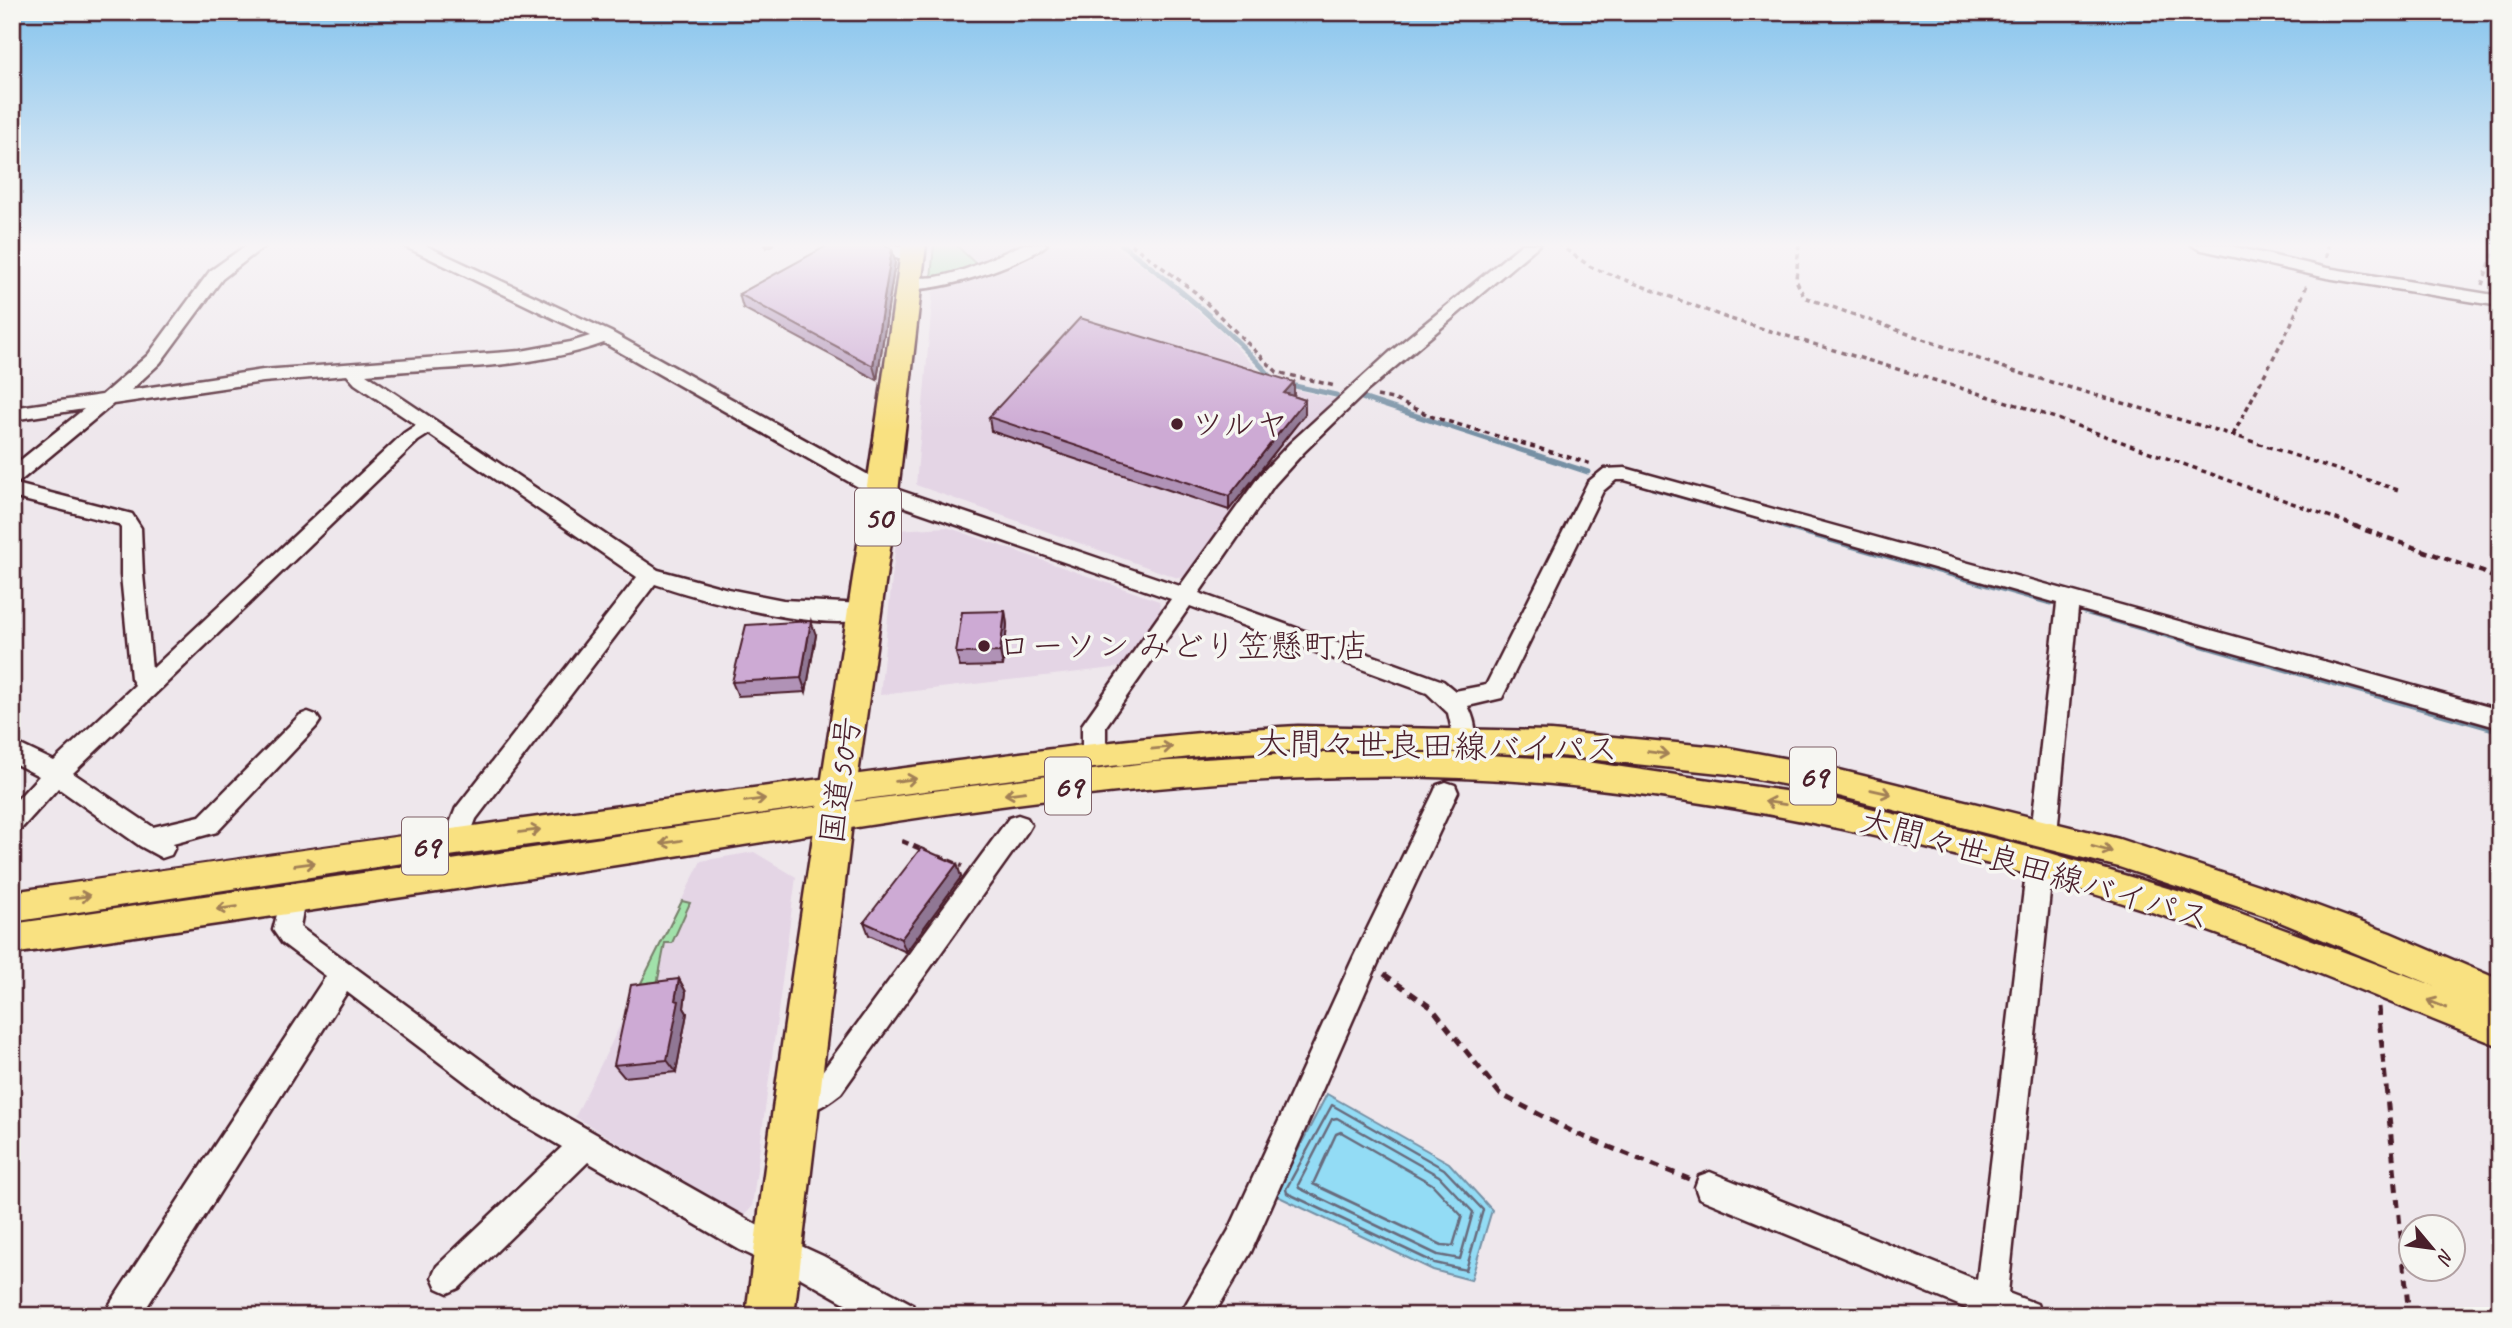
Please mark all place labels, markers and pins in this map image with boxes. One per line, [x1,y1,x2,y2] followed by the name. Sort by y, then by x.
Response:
[1191,403,1289,445] place label: ツルヤ
[1169,416,1185,432] marker: ツルヤ
[998,625,1369,667] place label: ローソン みどり笠懸町店
[976,638,992,654] marker: ローソン みどり笠懸町店

